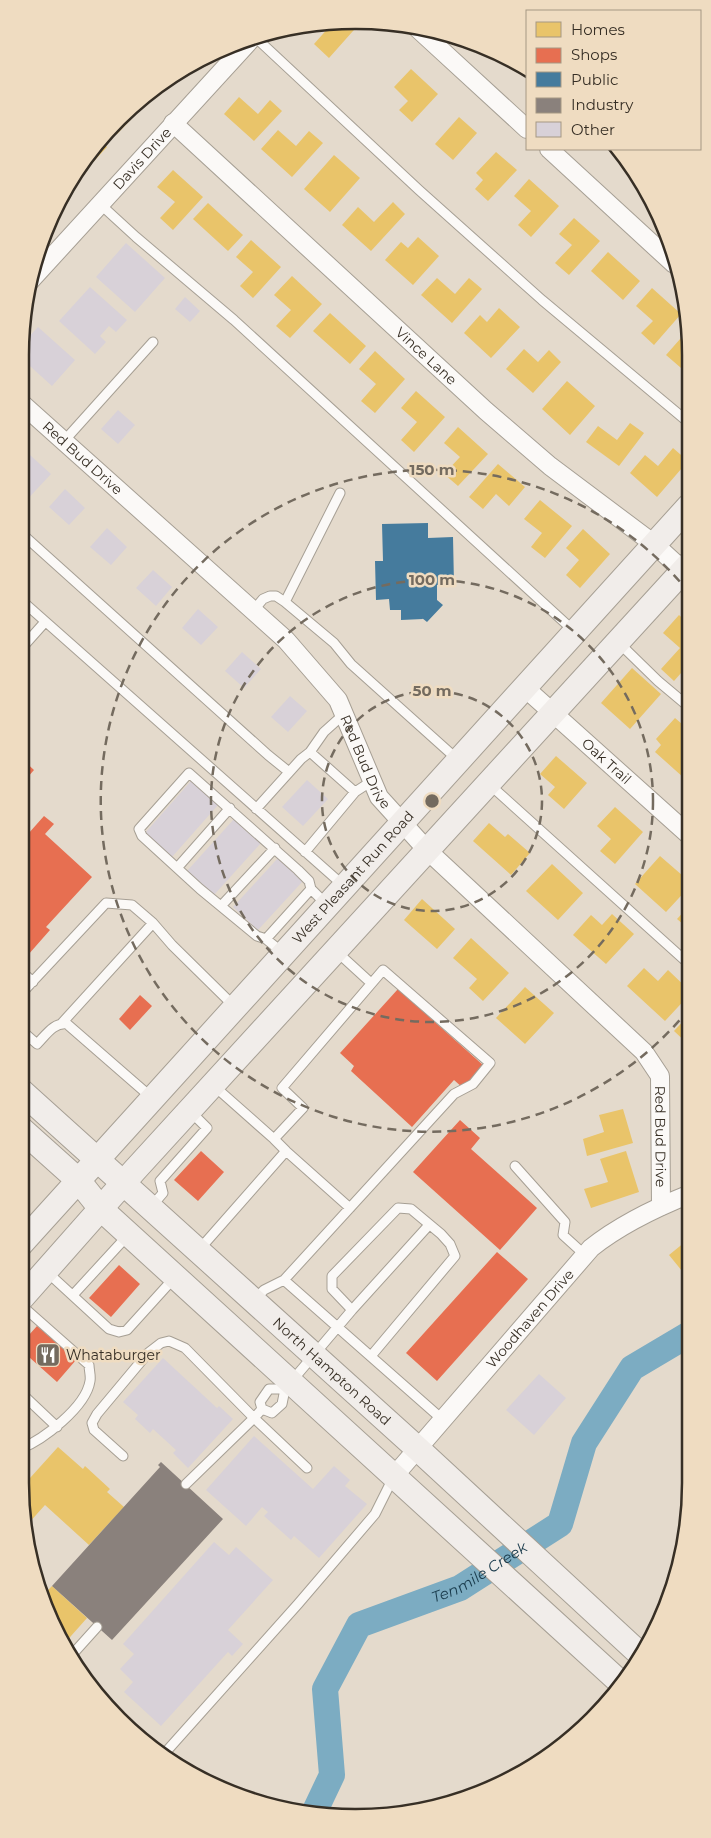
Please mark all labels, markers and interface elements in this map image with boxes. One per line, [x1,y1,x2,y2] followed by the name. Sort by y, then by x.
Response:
[526,10,701,150] legend
[571,20,625,39] text: Homes
[571,45,617,64] text: Shops
[571,70,619,89] text: Public
[571,95,634,114] text: Industry
[571,120,615,139] text: Other
[109,124,175,193] street label: Davis Drive
[392,323,461,389] street label: Vince Lane
[39,417,126,499] street label: Red Bud Drive
[410,460,454,479] text: 150 m
[409,570,455,589] text: 100 m
[412,681,452,700] text: 50 m
[336,712,395,813] street label: Red Bud Drive
[578,734,635,788] street label: Oak Trail
[423,792,441,810] centre of rings
[288,807,418,947] street label: West Pleasant Run Road
[651,1086,670,1187] street label: Red Bud Drive
[482,1265,578,1372] street label: Woodhaven Drive
[269,1313,395,1429] street label: North Hampton Road
[35,1342,61,1368] restaurant icon: Whataburger
[66,1346,161,1364] place label: Whataburger
[429,1537,532,1607] water label: Tenmile Creek

